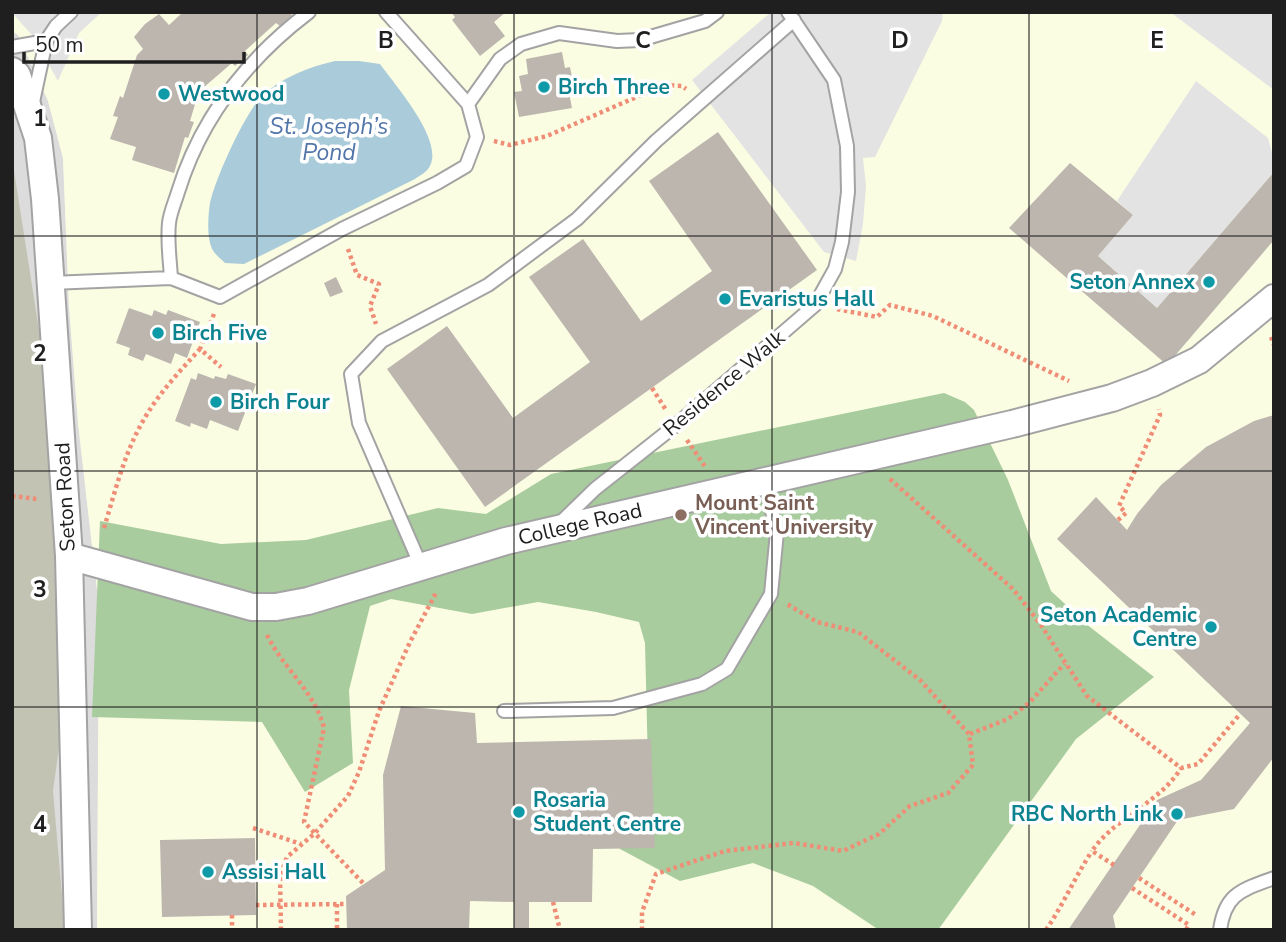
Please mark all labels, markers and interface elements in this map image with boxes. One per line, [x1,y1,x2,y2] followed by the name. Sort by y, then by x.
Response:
[24,21,245,65] scale bar
[378,25,394,56] text: B
[635,25,651,56] text: C
[891,25,909,56] text: D
[1150,25,1164,56] text: E
[35,31,84,59] text: 50 m
[558,73,670,101] place label: Birch Three
[536,79,552,95] marker: Birch Three
[178,80,284,108] place label: Westwood
[156,86,172,102] marker: Westwood
[33,103,47,134] text: 1
[270,111,388,168] water label: St. Joseph’s Pond
[1069,268,1196,296] place label: Seton Annex
[1201,274,1217,290] marker: Seton Annex
[739,285,875,313] place label: Evaristus Hall
[717,291,733,307] marker: Evaristus Hall
[172,319,267,347] place label: Birch Five
[657,323,791,442] street label: Residence Walk
[150,325,166,341] marker: Birch Five
[33,338,47,369] text: 2
[230,388,330,416] place label: Birch Four
[208,394,224,410] marker: Birch Four
[48,442,82,552] street label: Seton Road
[694,489,874,541] place label: Mount Saint Vincent University
[515,496,645,552] street label: College Road
[673,507,689,523] marker: Mount Saint Vincent University
[33,574,47,605] text: 3
[1040,601,1197,653] place label: Seton Academic Centre
[1203,619,1219,635] marker: Seton Academic Centre
[533,786,681,838] place label: Rosaria Student Centre
[1011,800,1164,828] place label: RBC North Link
[511,804,527,820] marker: Rosaria Student Centre
[1169,806,1185,822] marker: RBC North Link
[33,809,47,840] text: 4
[222,858,326,886] place label: Assisi Hall
[200,864,216,880] marker: Assisi Hall

